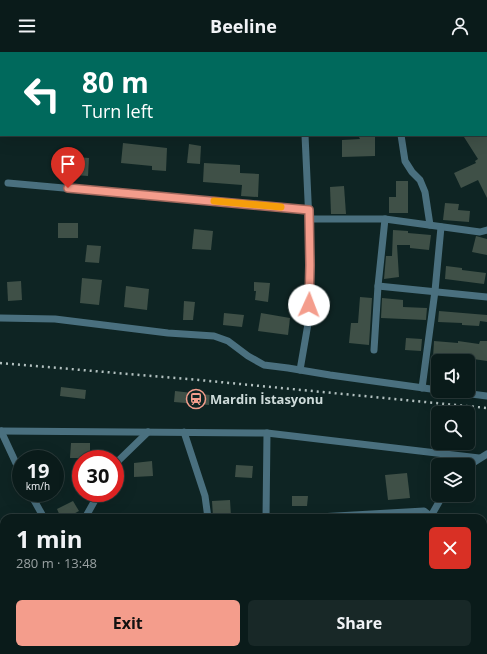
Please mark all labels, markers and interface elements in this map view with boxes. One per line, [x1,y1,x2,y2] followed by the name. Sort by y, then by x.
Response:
[210,14,277,38] text: Beeline
[16,15,38,37] icon: menu
[449,15,471,37] icon: person
[82,63,149,101] text: 80 m
[16,68,68,120] icon: left
[82,99,153,123] text: Turn left
[51,147,85,188] pin
[57,153,79,175] icon: arrive
[288,284,330,326] position arrow
[431,354,475,502] map controls
[431,354,475,398] button: sound
[185,388,207,410] station icon: Mardin İstasyonu
[210,390,323,408] place label: Mardin İstasyonu
[431,406,475,450] button: search
[72,450,124,502] speed limit sign: 30
[27,457,49,484] text: 19
[431,458,475,502] button: layers
[26,479,50,493] text: km/h
[16,522,83,555] text: 1 min
[429,527,471,569] button: close
[16,554,97,572] text: 280 m · 13:48
[16,600,240,646] button: Exit
[248,600,471,646] button: Share

